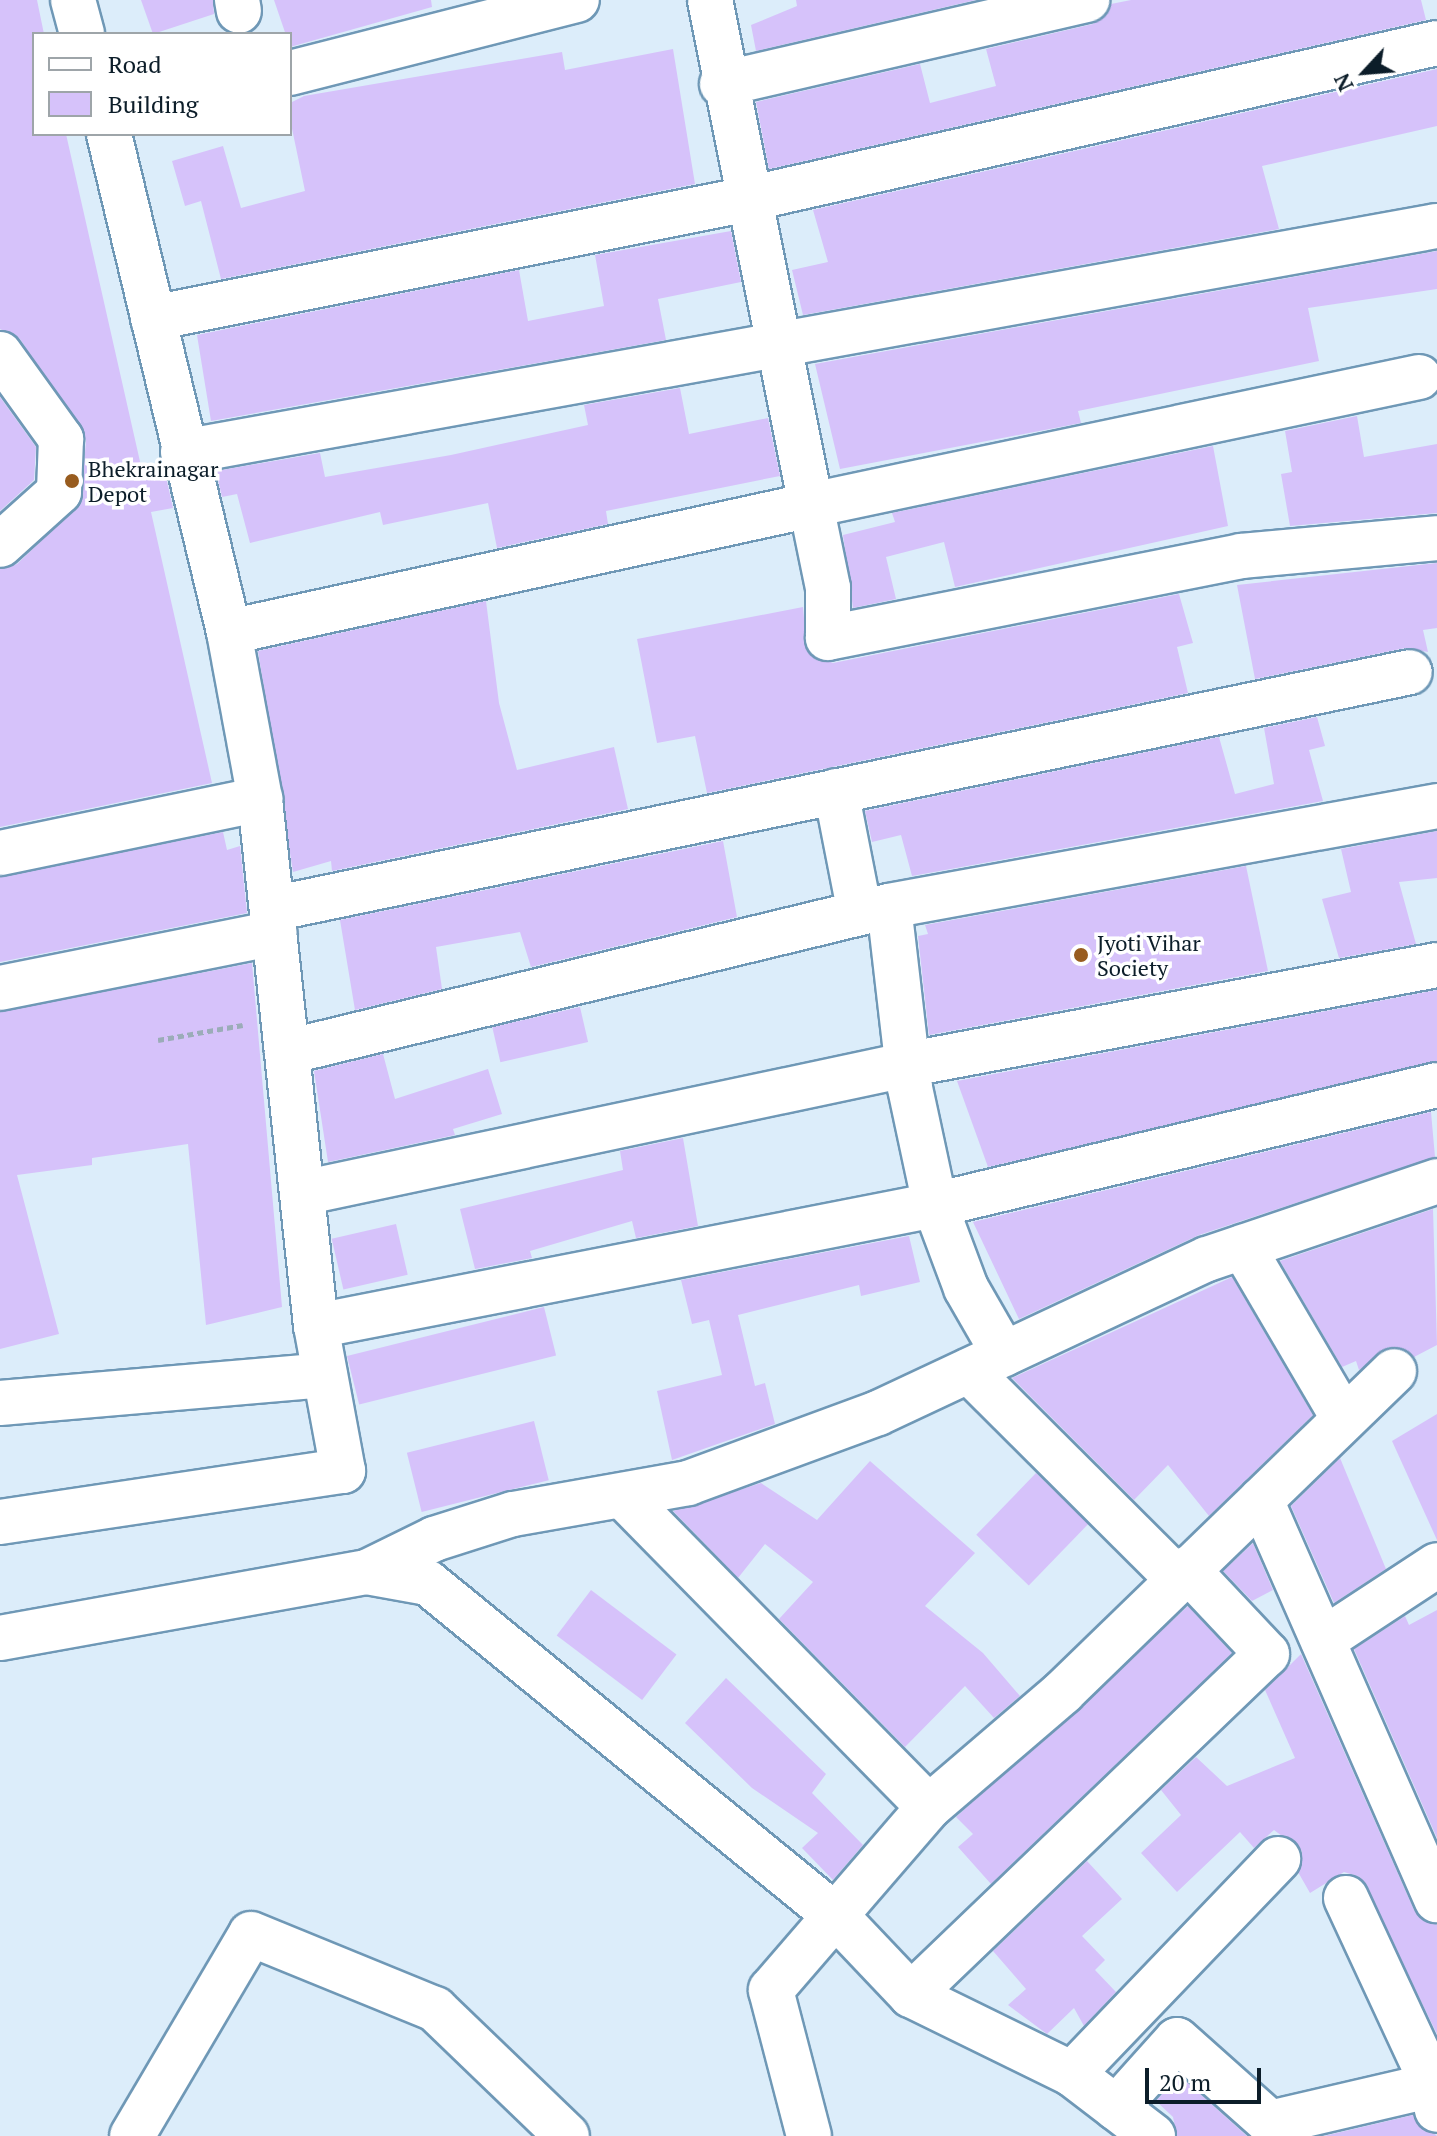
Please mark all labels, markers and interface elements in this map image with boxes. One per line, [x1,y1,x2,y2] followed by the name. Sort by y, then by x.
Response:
[32,32,292,136] legend
[1325,32,1405,112] north arrow
[108,48,162,80] text: Road
[1326,69,1360,97] text: N
[108,88,198,120] text: Building
[88,455,218,506] place label: Bhekrainagar Depot
[63,472,81,490] marker: Bhekrainagar Depot
[1097,929,1201,980] place label: Jyoti Vihar Society
[1072,946,1090,964] marker: Jyoti Vihar Society
[1149,2052,1265,2102] scale bar
[1159,2066,1211,2098] text: 20 m

